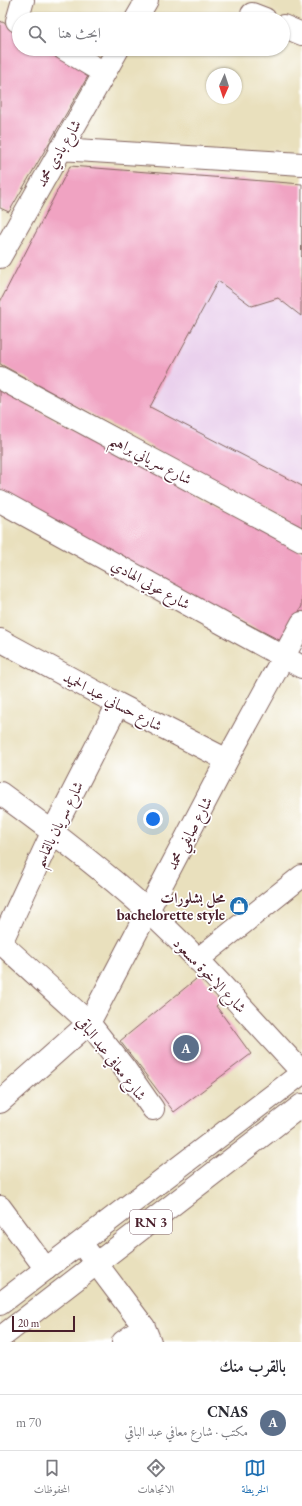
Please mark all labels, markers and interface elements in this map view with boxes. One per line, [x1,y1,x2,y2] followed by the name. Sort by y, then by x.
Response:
[12,12,290,56] search box
[26,23,48,45] icon: search
[58,23,101,42] text: ابحث هنا
[206,68,242,104] north arrow
[31,116,88,192] street label: شارع بادي محمد
[104,429,195,494] street label: شارع سرياني براهيم
[106,555,194,617] street label: شارع عوني الهادي
[58,667,166,739] street label: شارع حساني عبد الحميد
[29,778,93,873] street label: شارع سريان بالقاسم
[162,793,221,875] street label: شارع صايفي محمد
[143,809,163,829] your location
[116,888,226,924] place label: محل بشلورات bachelorette style
[228,895,250,917] shop icon: محل بشلورات bachelorette style
[167,933,251,1019] street label: شارع الإخوة مسعود
[70,1012,151,1107] street label: شارع معافي عبد الباقي
[173,1033,199,1063] pin: A
[130,1210,172,1234] road number: RN 3
[12,1314,75,1333] scale bar
[18,1316,39,1330] text: 20 m
[219,1355,286,1377] text: بالقرب منك
[207,1402,248,1421] text: CNAS
[16,1414,41,1431] text: 70 m
[268,1414,278,1431] text: A
[124,1423,248,1440] text: مكتب · شارع معافي عبد الباقي
[34,1457,70,1500] tab: المحفوظات
[137,1457,174,1500] tab: الاتجاهات
[242,1457,268,1500] tab: الخريطة

